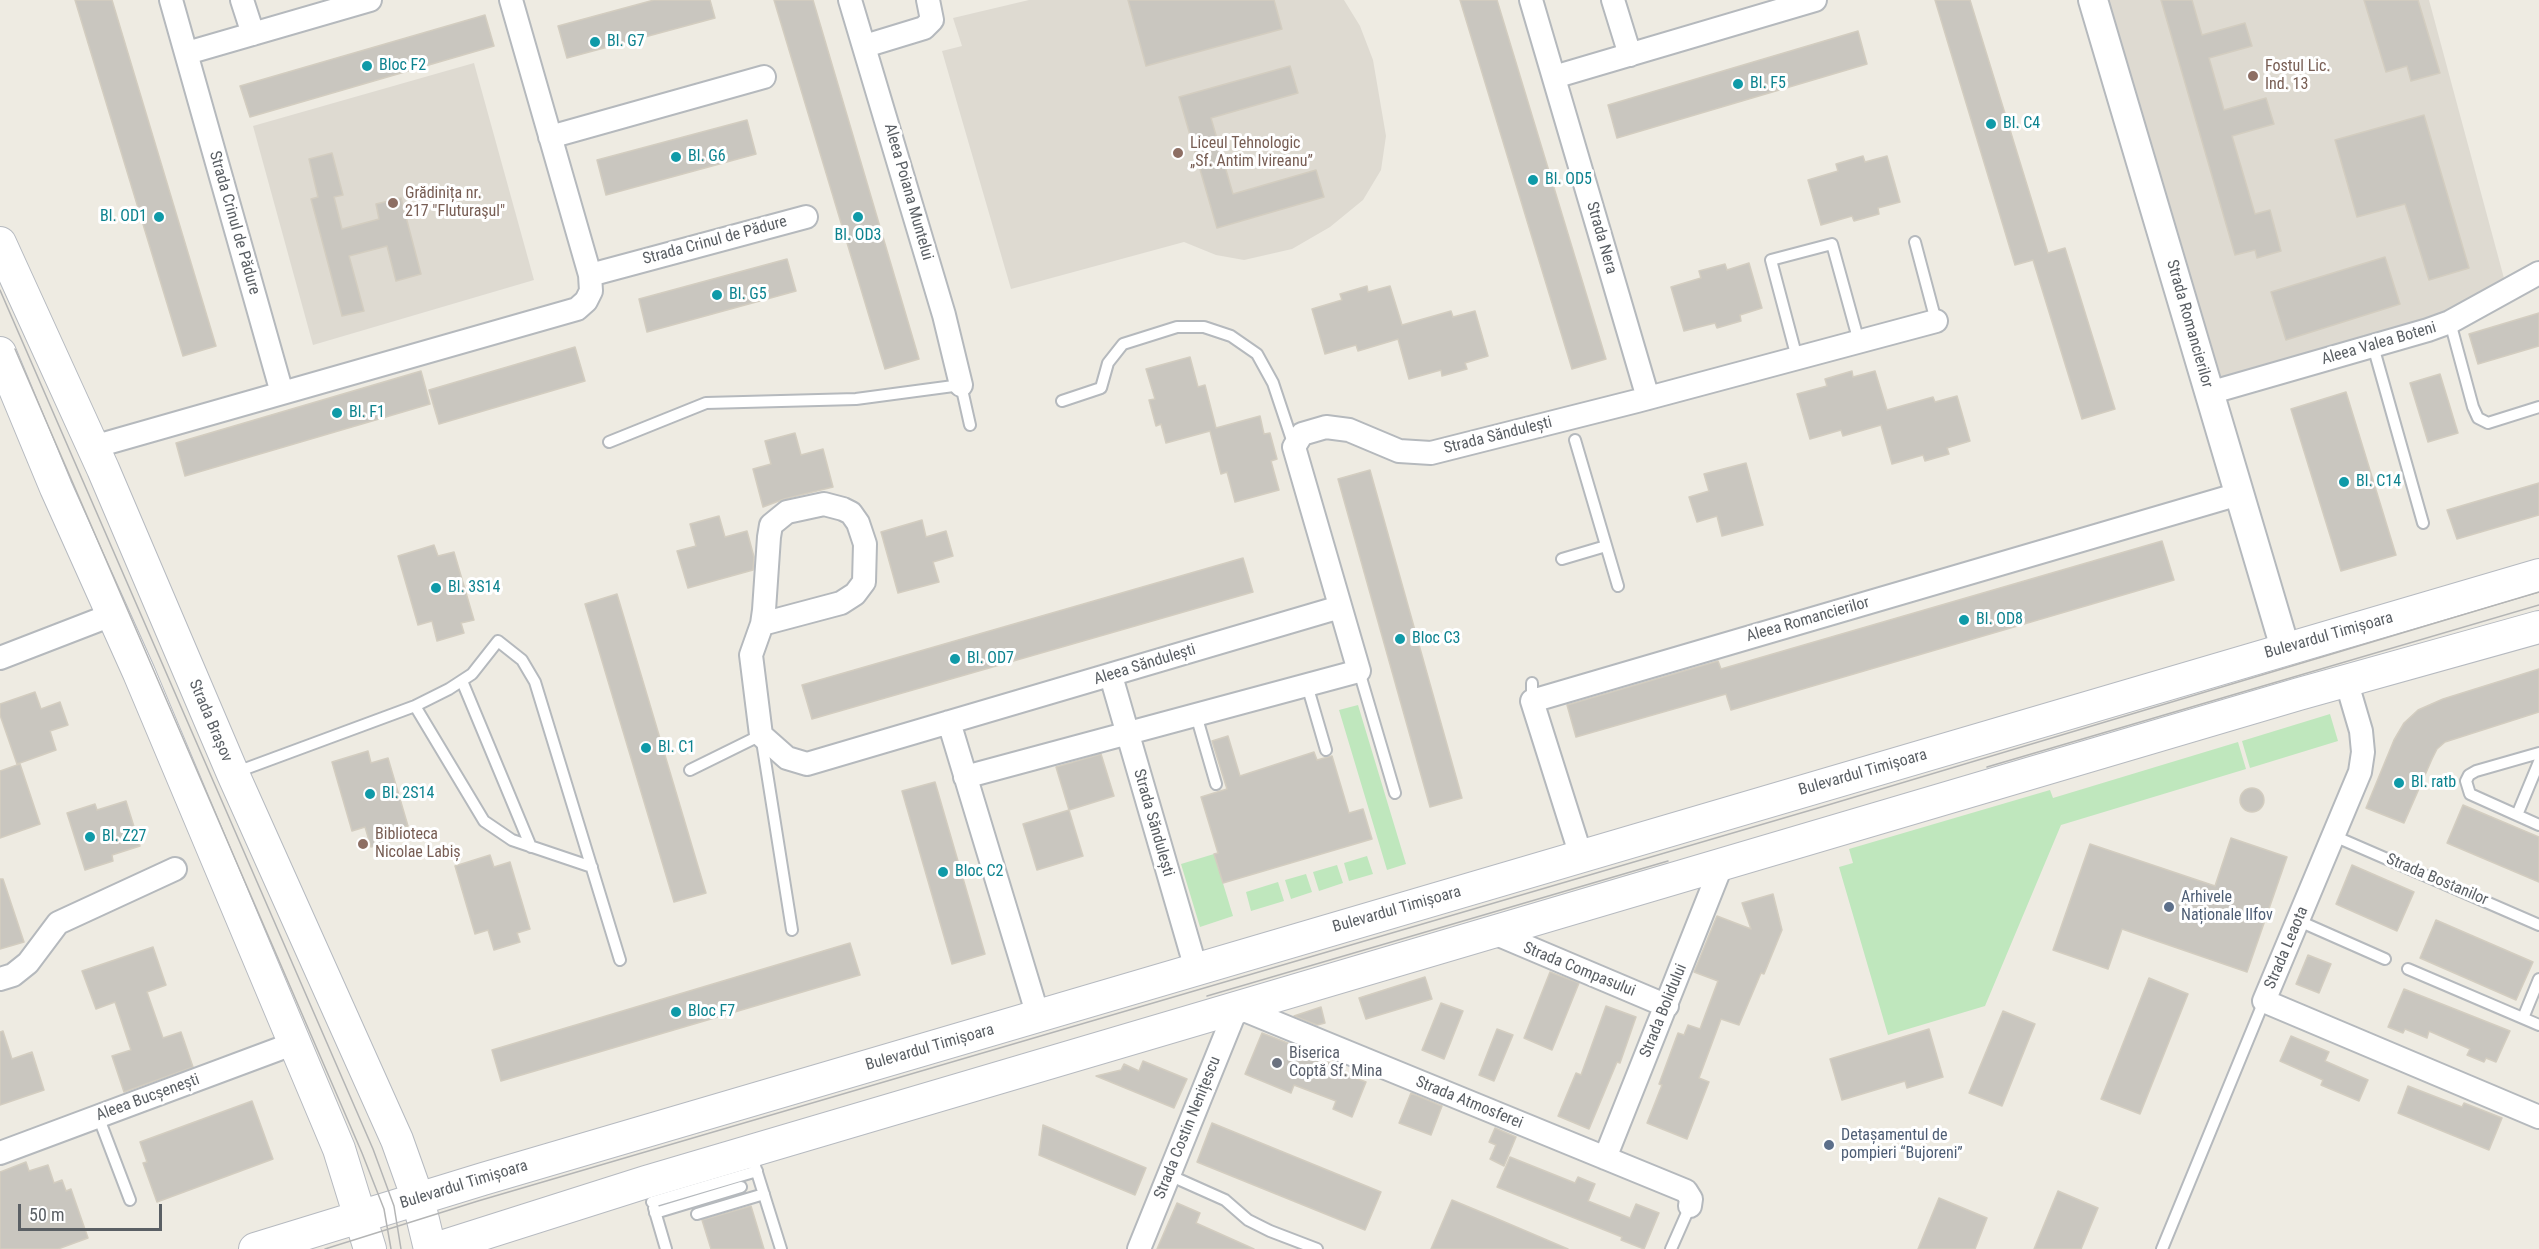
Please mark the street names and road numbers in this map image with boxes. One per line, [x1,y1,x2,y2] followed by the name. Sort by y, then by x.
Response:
[879,121,937,263] street label: Aleea Poiana Muntelui
[204,149,264,297] street label: Strada Crinul de Pădure
[1582,200,1620,276] street label: Strada Nera
[641,213,789,269] street label: Strada Crinul de Pădure
[2162,258,2216,390] street label: Strada Romancierilor
[2319,318,2439,370] street label: Aleea Valea Boteni
[1442,413,1554,459] street label: Strada Săndulești
[1744,593,1872,647] street label: Aleea Romancierilor
[2263,608,2395,664] street label: Bulevardul Timișoara
[1092,640,1198,690] street label: Aleea Săndulești
[184,677,236,765] street label: Strada Brașov
[1797,745,1929,801] street label: Bulevardul Timișoara
[1129,767,1177,879] street label: Strada Săndulești
[2383,850,2491,910] street label: Strada Bostanilor
[1331,882,1463,938] street label: Bulevardul Timișoara
[2261,904,2313,992] street label: Strada Leaota
[1520,939,1638,1001] street label: Strada Compasului
[1636,961,1692,1061] street label: Strada Bolidului
[864,1020,996,1076] street label: Bulevardul Timișoara
[1151,1054,1225,1202] street label: Strada Costin Nenițescu
[94,1070,202,1126] street label: Aleea Bucșenești
[1413,1073,1525,1133] street label: Strada Atmosferei
[398,1156,530,1214] street label: Bulevardul Timișoara

